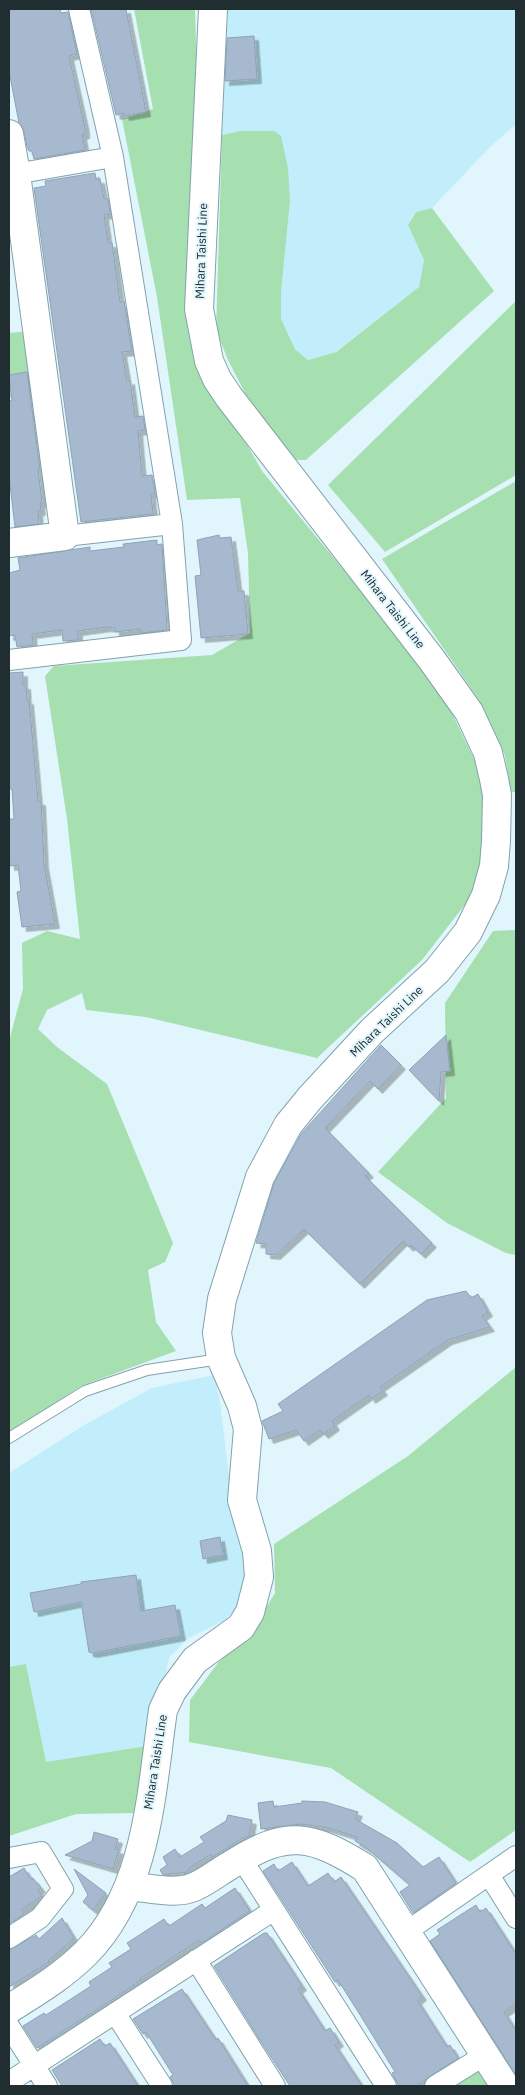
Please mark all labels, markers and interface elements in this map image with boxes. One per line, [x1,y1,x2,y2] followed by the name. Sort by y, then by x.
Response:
[192,202,210,299] street label: Mihara Taishi Line
[358,567,429,652] street label: Mihara Taishi Line
[346,982,426,1060] street label: Mihara Taishi Line
[140,1713,170,1811] street label: Mihara Taishi Line

